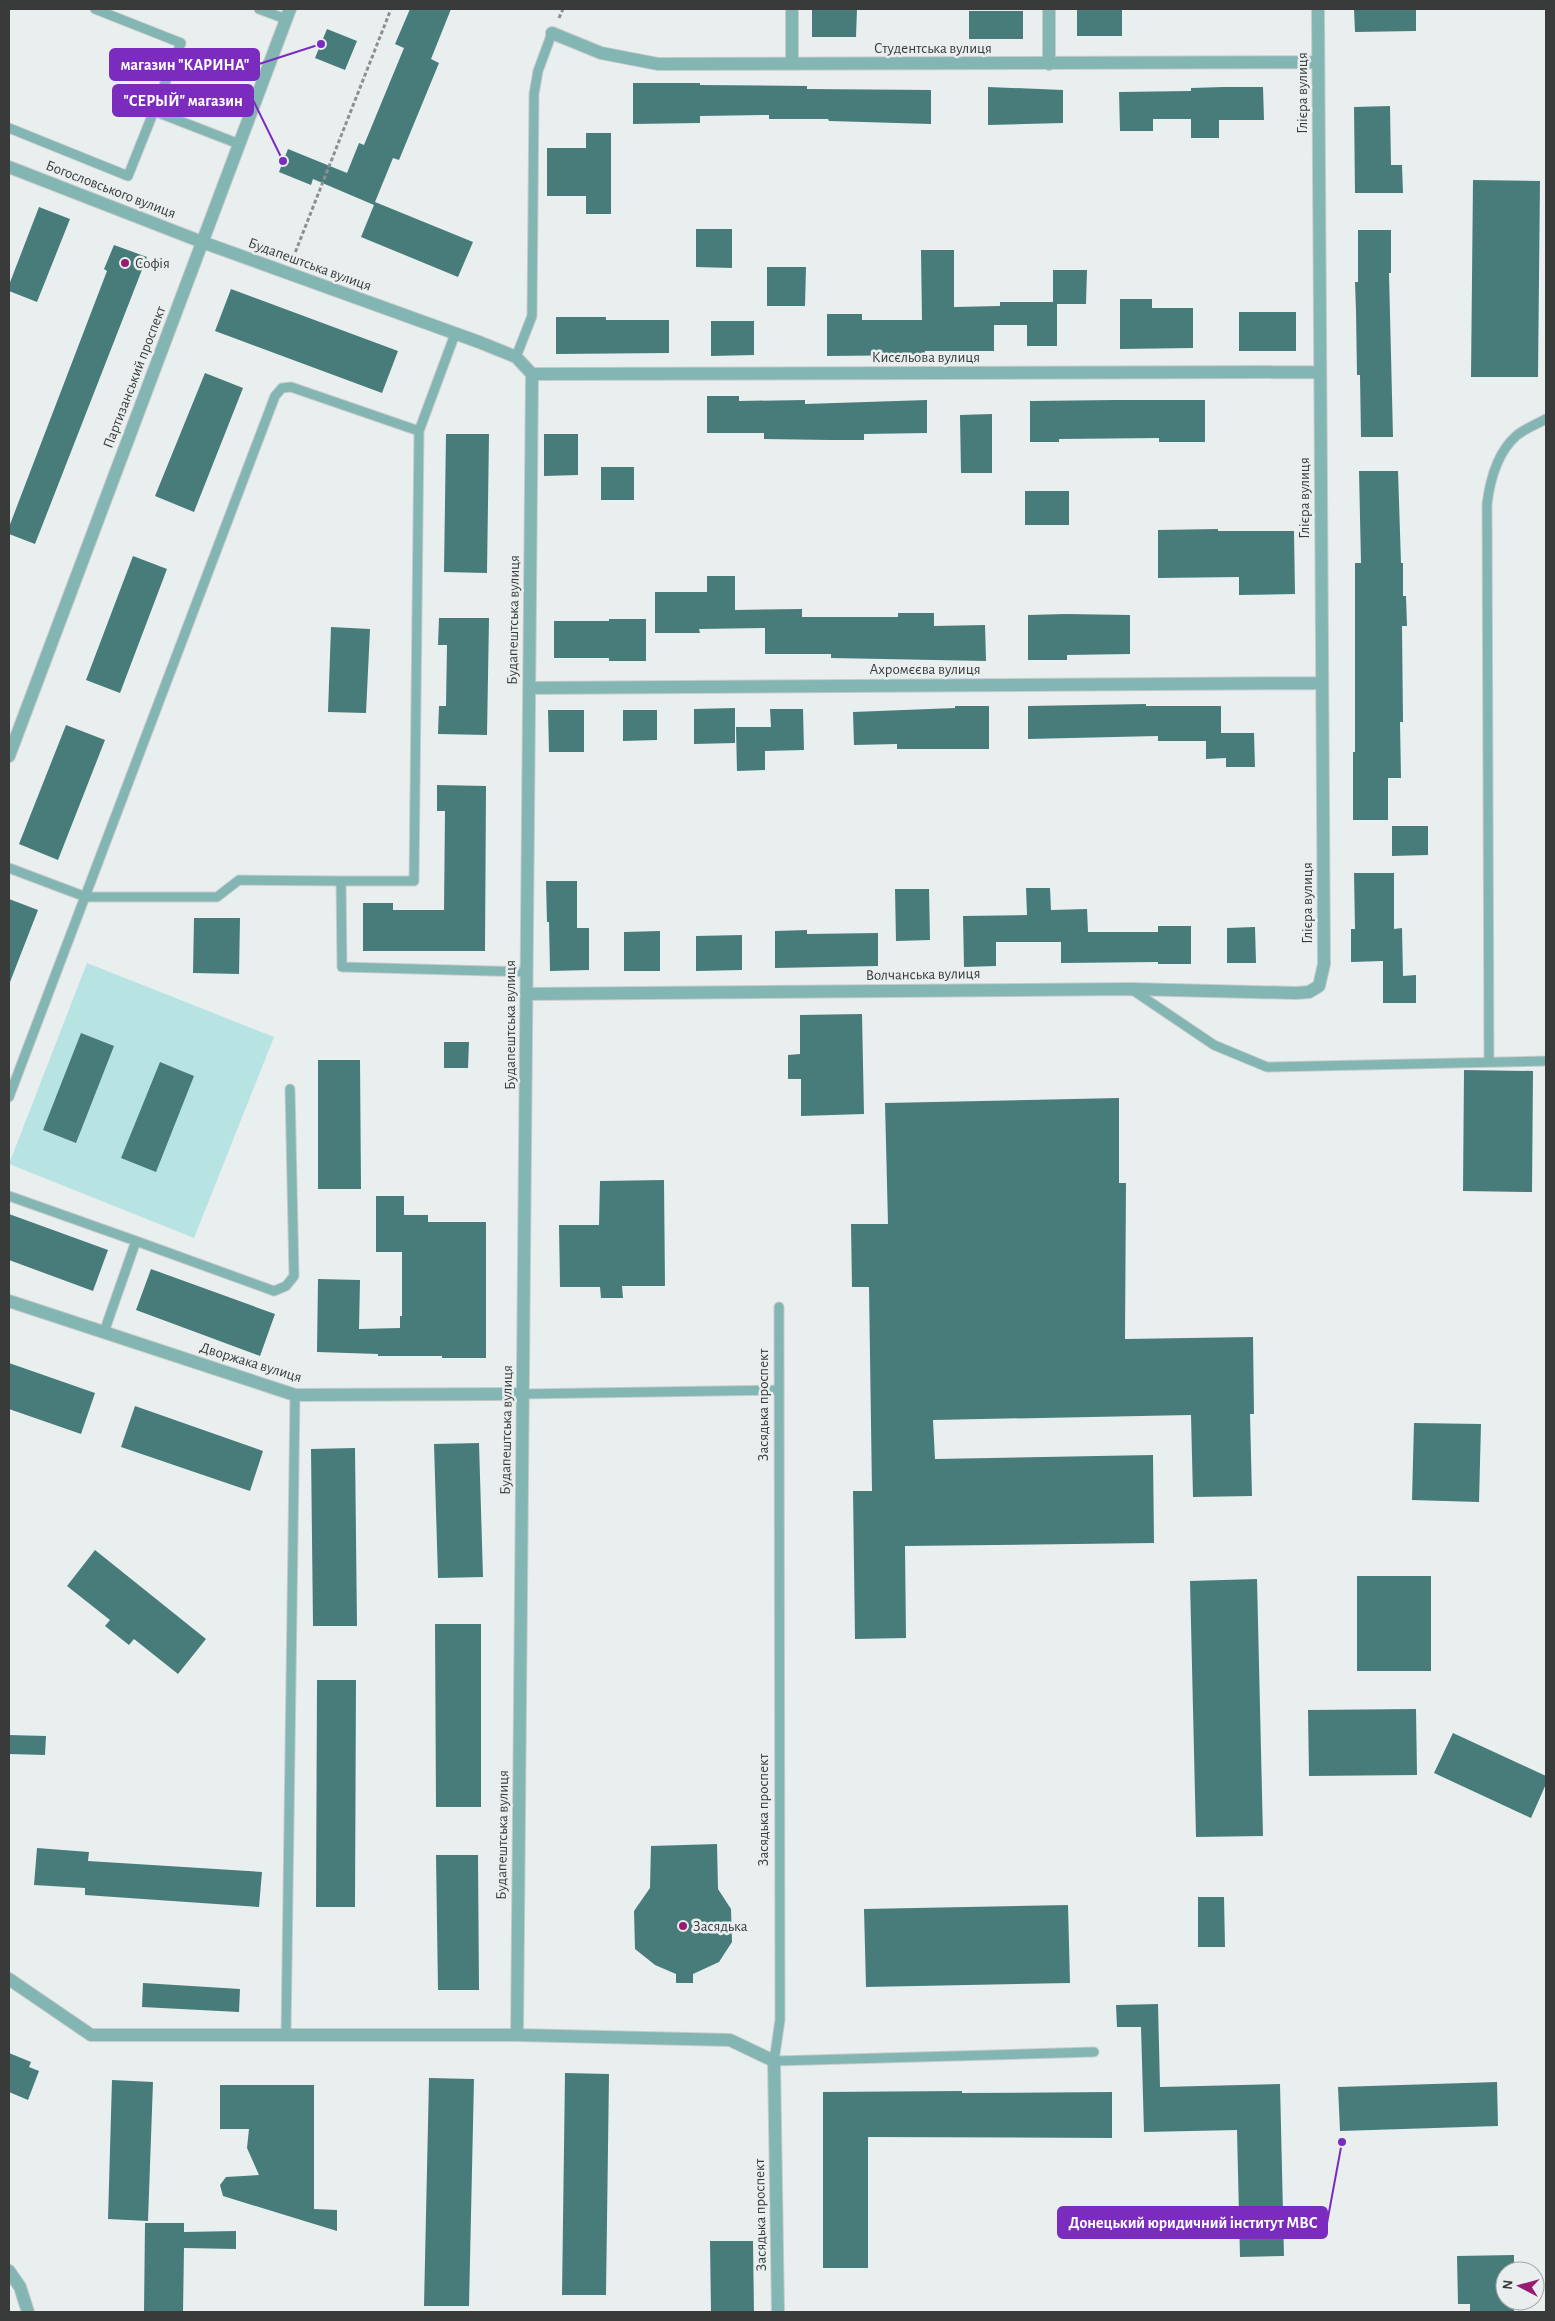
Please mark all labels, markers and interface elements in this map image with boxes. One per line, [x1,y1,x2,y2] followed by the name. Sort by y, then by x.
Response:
[874,41,992,56] street label: Студентська вулиця
[110,49,259,80] callout: магазин "КАРИНА"
[1295,52,1310,134] street label: Глієра вулиця
[121,57,250,73] text: магазин "КАРИНА"
[113,85,253,116] callout: "СЕРЫЙ" магазин
[123,92,243,109] text: "СЕРЫЙ" магазин
[44,158,178,221] street label: Богословського вулиця
[246,235,373,294] street label: Будапештська вулиця
[135,256,170,271] place label: Софія
[119,257,131,269] marker: Софія
[100,304,169,450] street label: Партизанський проспект
[872,350,980,365] street label: Кисєльова вулиця
[1297,457,1312,539] street label: Глієра вулиця
[505,555,522,685] street label: Будапештська вулиця
[869,662,981,677] street label: Ахромєєва вулиця
[1300,862,1315,944] street label: Глієра вулиця
[503,960,518,1090] street label: Будапештська вулиця
[865,966,981,983] street label: Волчанська вулиця
[198,1340,304,1385] street label: Дворжака вулиця
[756,1348,771,1461] street label: Засядька проспект
[498,1365,515,1495] street label: Будапештська вулиця
[756,1753,771,1866] street label: Засядька проспект
[494,1770,511,1900] street label: Будапештська вулиця
[693,1919,748,1934] place label: Засядька
[677,1920,689,1932] marker: Засядька
[752,2158,769,2271] street label: Засядька проспект
[1058,2207,1327,2238] callout: Донецький юридичний інститут МВС
[1068,2215,1318,2232] text: Донецький юридичний інститут МВС
[1495,2261,1545,2311] north arrow
[1501,2279,1516,2290] text: N

